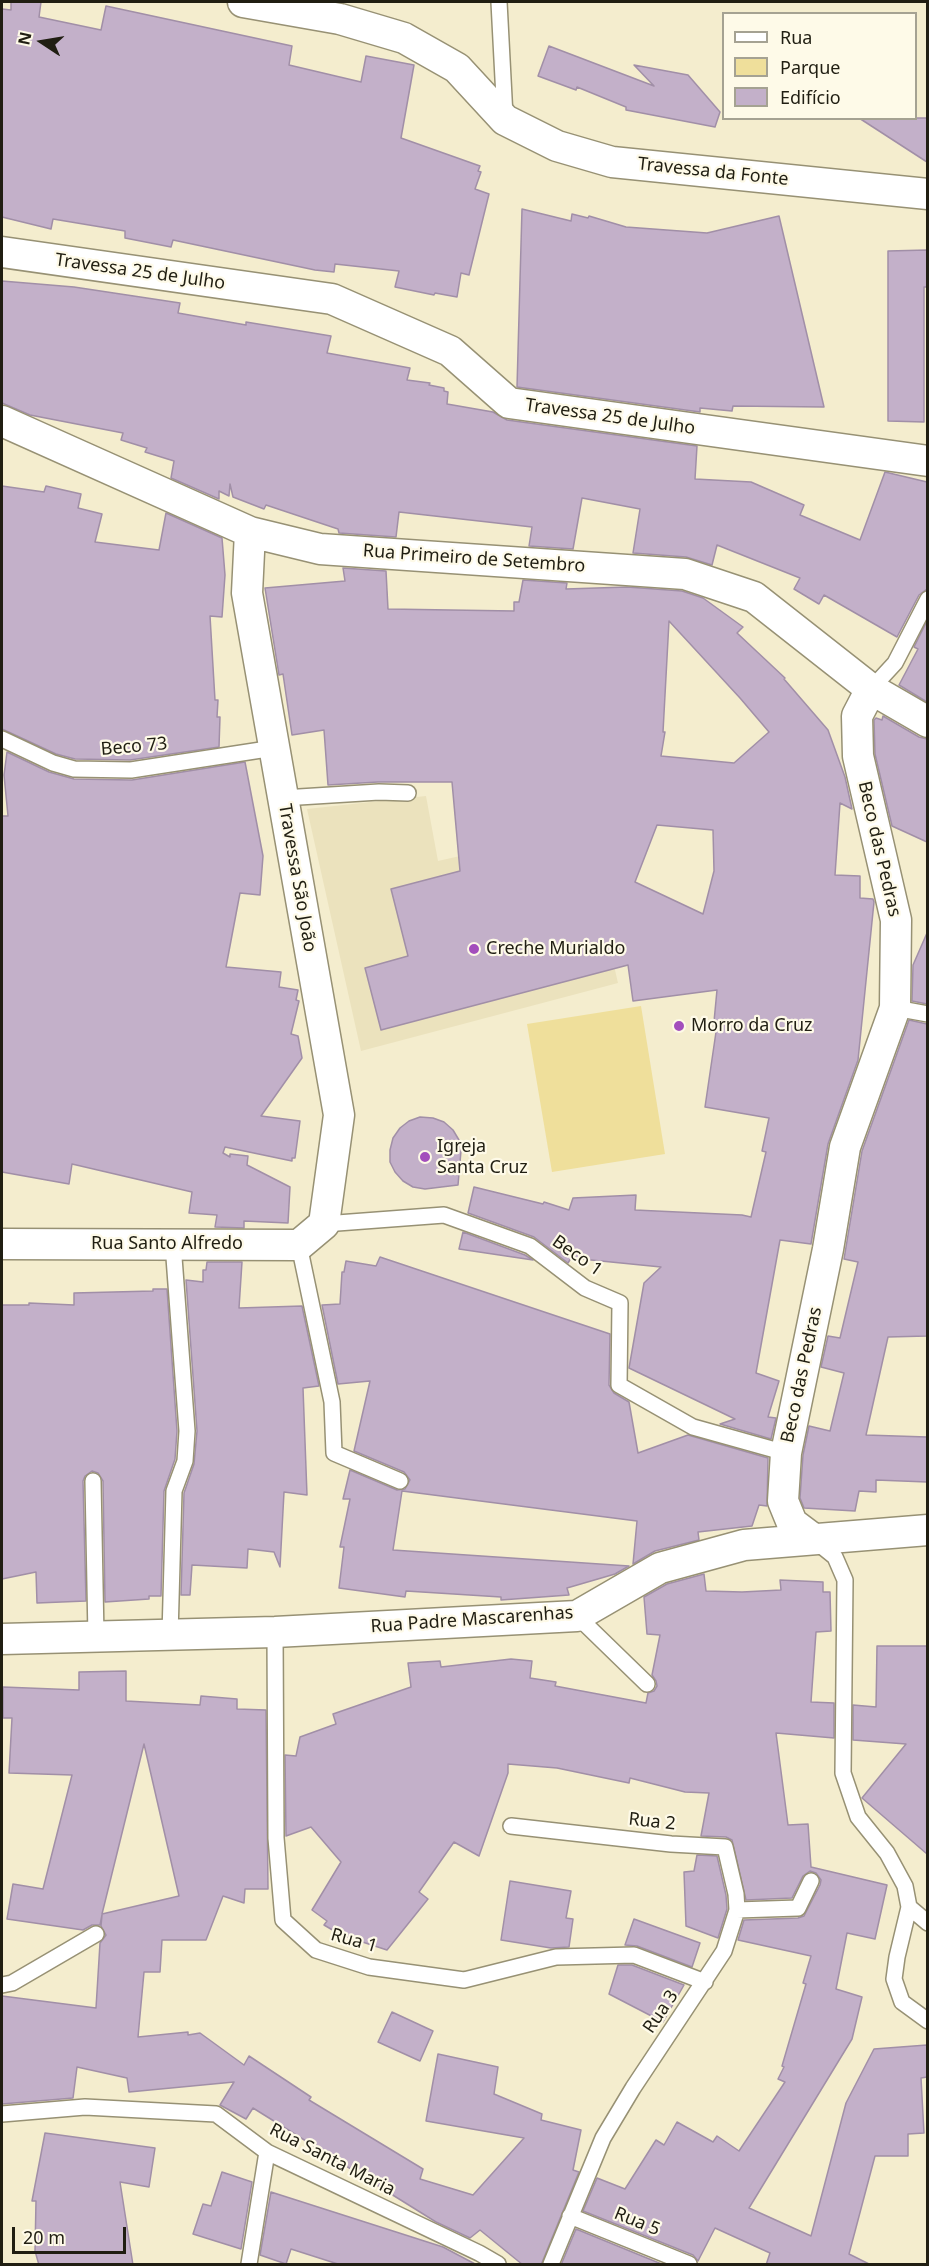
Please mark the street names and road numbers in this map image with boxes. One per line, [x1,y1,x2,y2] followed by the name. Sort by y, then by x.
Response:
[637,153,789,191] street label: Travessa da Fonte
[54,249,226,295] street label: Travessa 25 de Julho
[524,394,696,440] street label: Travessa 25 de Julho
[362,540,586,578] street label: Rua Primeiro de Setembro
[100,733,168,761] street label: Beco 73
[853,779,905,919] street label: Beco das Pedras
[273,802,321,954] street label: Travessa São João
[548,1231,606,1281] street label: Beco 1
[91,1233,243,1255] street label: Rua Santo Alfredo
[777,1305,827,1445] street label: Beco das Pedras
[370,1602,574,1638] street label: Rua Padre Mascarenhas
[627,1809,677,1835] street label: Rua 2
[328,1924,380,1958] street label: Rua 1
[639,1986,683,2038] street label: Rua 3
[266,2119,398,2201] street label: Rua Santa Maria
[611,2203,663,2241] street label: Rua 5

